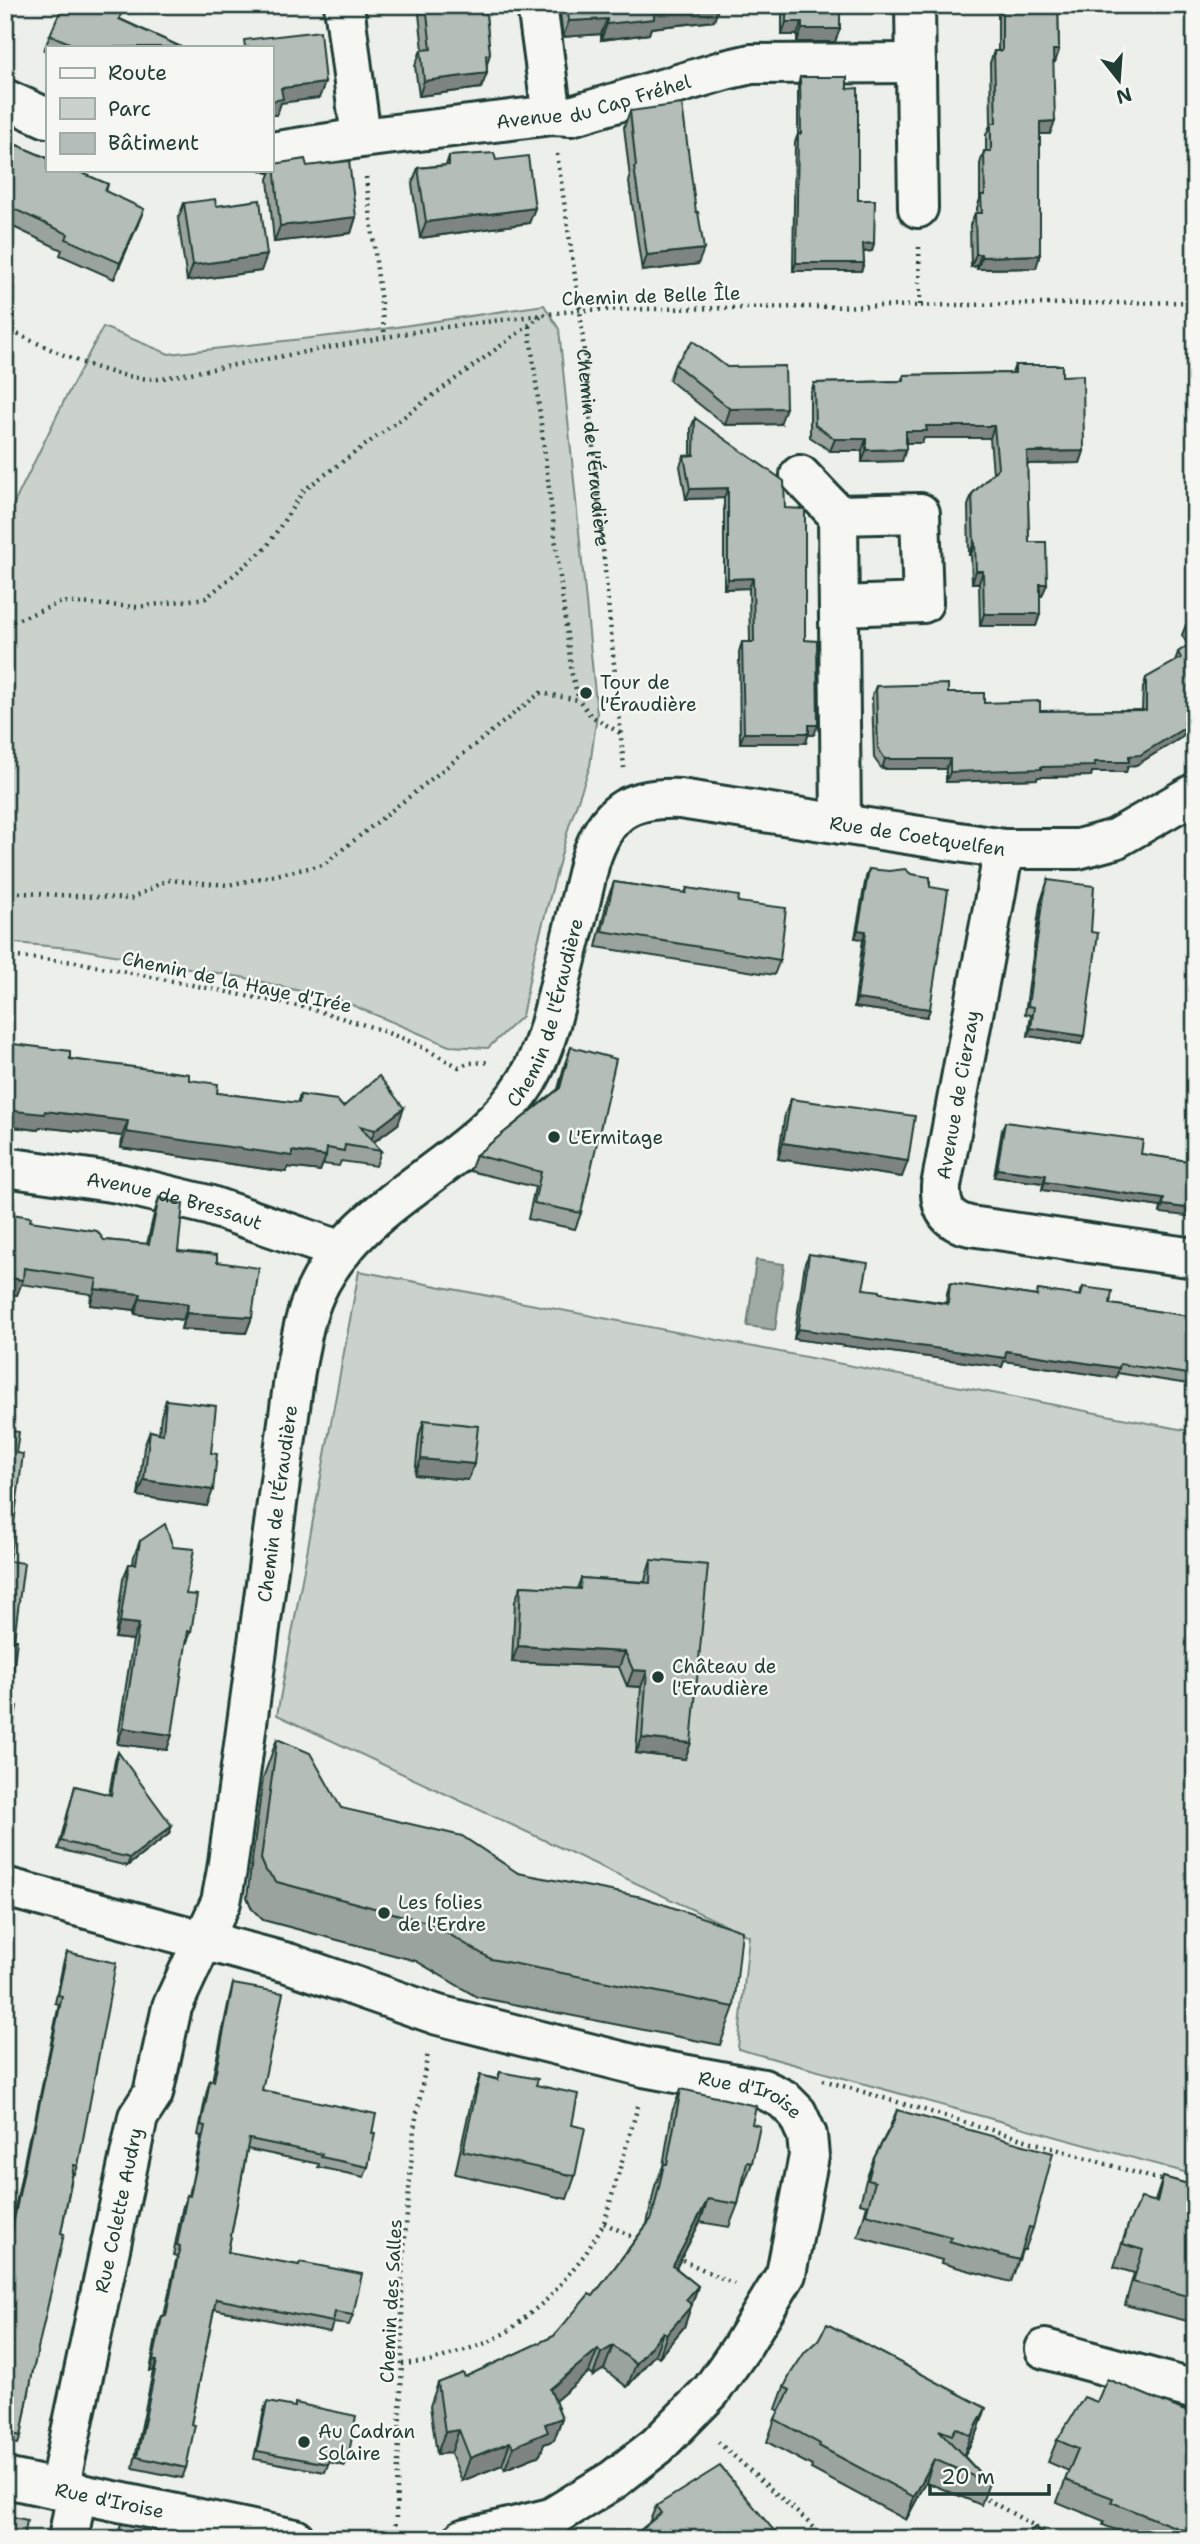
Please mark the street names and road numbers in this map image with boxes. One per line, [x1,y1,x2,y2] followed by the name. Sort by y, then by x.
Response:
[495,68,694,134] street label: Avenue du Cap Fréhel
[561,279,741,312] street label: Chemin de Belle Île
[571,347,615,548] street label: Chemin de l'Éraudière
[828,810,1007,862] street label: Rue de Coetquelfen
[500,916,588,1112] street label: Chemin de l'Éraudière
[120,945,354,1019] street label: Chemin de la Haye d'Irée
[931,1008,985,1182] street label: Avenue de Cierzay
[85,1166,266,1235] street label: Avenue de Bressaut
[251,1403,303,1604] street label: Chemin de l'Éraudière
[696,2065,808,2124] street label: Rue d'Iroise
[88,2125,148,2295] street label: Rue Colette Audry
[374,2218,408,2384] street label: Chemin des Salles
[53,2476,166,2524] street label: Rue d'Iroise

